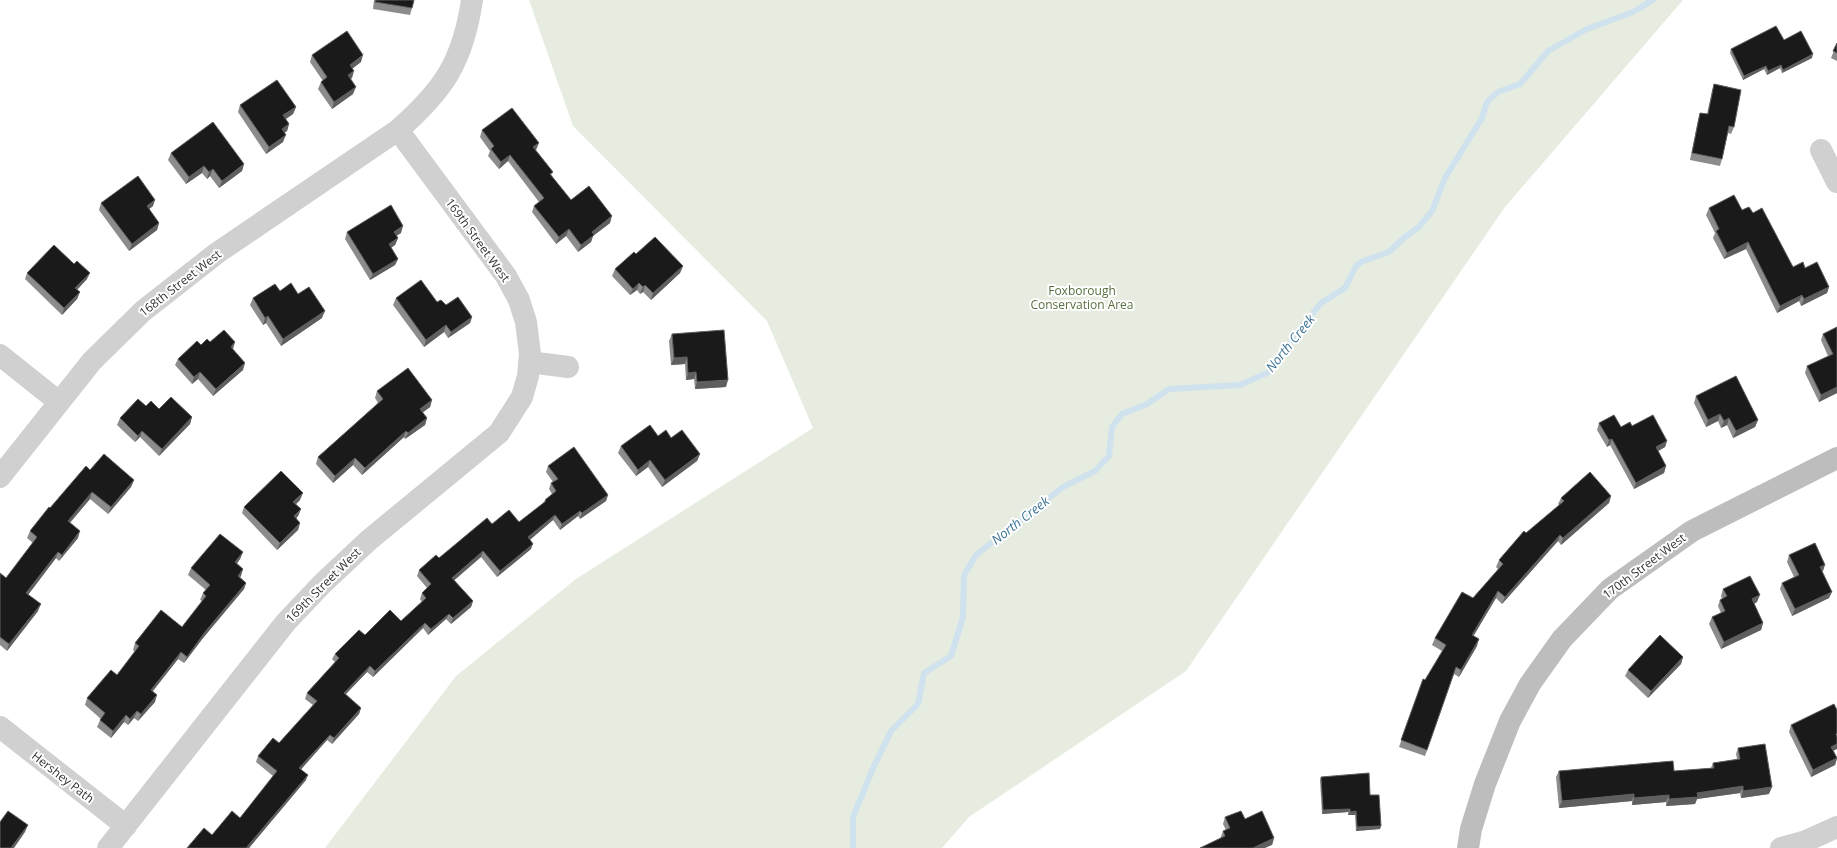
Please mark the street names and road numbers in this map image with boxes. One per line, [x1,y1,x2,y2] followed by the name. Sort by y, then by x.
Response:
[442,195,514,285] street label: 169th Street West
[135,246,225,320] street label: 168th Street West
[1599,529,1689,603] street label: 170th Street West
[282,544,364,626] street label: 169th Street West
[28,747,98,807] street label: Hershey Path

